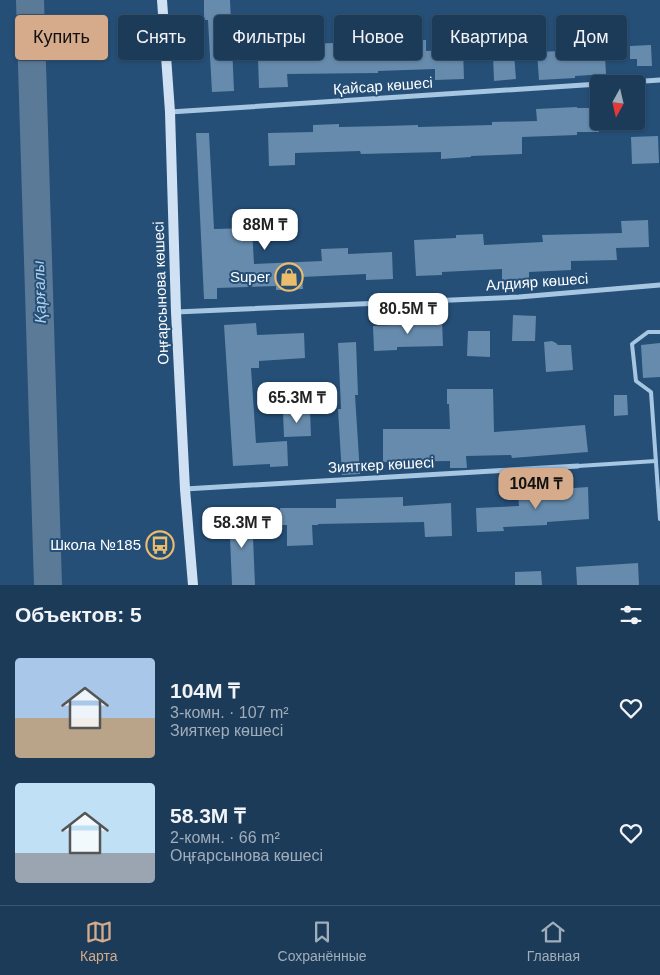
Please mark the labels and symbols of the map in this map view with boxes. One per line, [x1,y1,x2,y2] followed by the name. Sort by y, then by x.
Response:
[333,74,433,97] street label: Қайсар көшесі
[590,75,645,130] north arrow
[230,208,300,251] pin: 88M ₸
[150,221,171,365] street label: Оңғарсынова көшесі
[30,260,49,324] water label: Қарғалы
[274,262,304,292] shop icon: Super
[230,268,270,285] place label: Super
[485,269,589,294] street label: Алдияр көшесі
[362,292,454,335] pin: 80.5M ₸
[251,382,343,424] pin: 65.3M ₸
[328,453,434,476] street label: Зияткер көшесі
[495,468,577,510] pin: 104M ₸
[196,506,288,549] pin: 58.3M ₸
[145,530,175,560] bus stop icon: Школа №185
[50,536,141,553] place label: Школа №185

